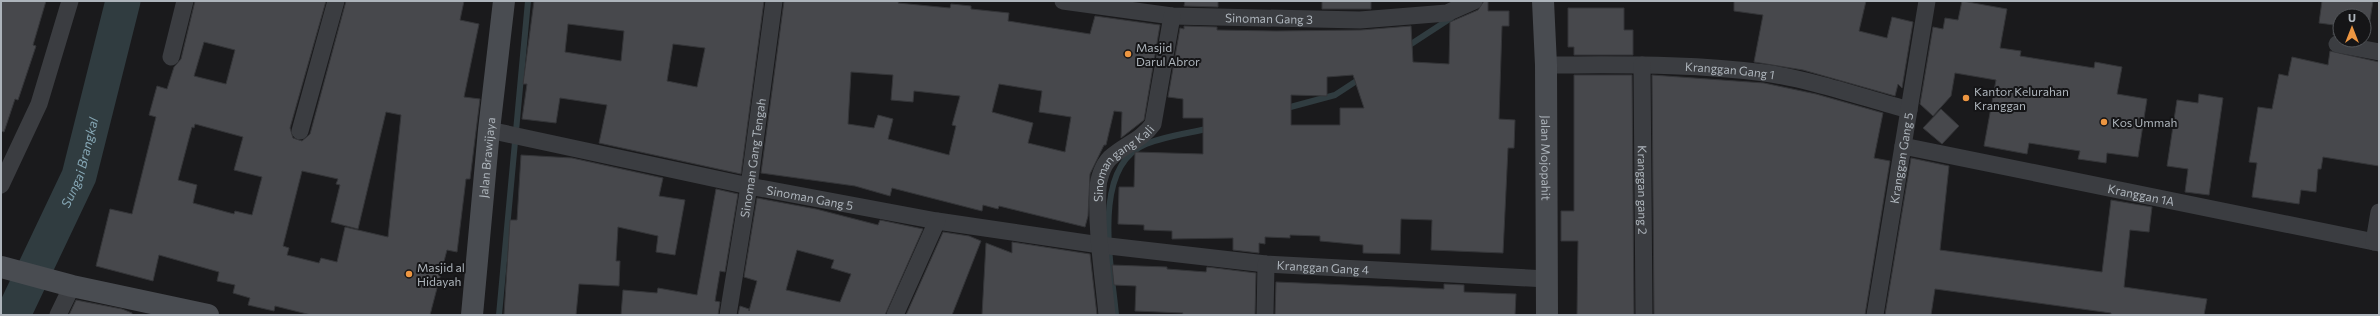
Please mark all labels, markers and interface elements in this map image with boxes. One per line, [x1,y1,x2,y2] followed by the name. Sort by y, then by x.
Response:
[2332,8,2372,48] north arrow
[1225,10,1313,26] street label: Sinoman Gang 3
[2348,11,2356,24] text: U
[1136,40,1200,68] place label: Masjid Darul Abror
[1123,49,1133,59] marker: Masjid Darul Abror
[1685,59,1776,81] street label: Kranggan Gang 1
[1974,84,2069,112] place label: Kantor Kelurahan Kranggan
[1961,93,1971,103] marker: Kantor Kelurahan Kranggan
[737,97,768,219] street label: Sinoman Gang Tengah
[1887,111,1915,205] street label: Kranggan Gang 5
[57,115,102,210] water label: Sungai Brangkal
[1538,115,1554,201] street label: Jalan Mojopahit
[2112,115,2177,129] place label: Kos Ummah
[476,116,497,199] street label: Jalan Brawijaya
[2099,117,2109,127] marker: Kos Ummah
[1091,122,1157,202] street label: Sinoman gang Kali
[1636,145,1650,235] street label: Kranggan gang 2
[2107,181,2176,208] street label: Kranggan 1A
[766,182,855,212] street label: Sinoman Gang 5
[1276,258,1369,276] street label: Kranggan Gang 4
[417,260,465,288] place label: Masjid al Hidayah
[404,269,414,279] marker: Masjid al Hidayah

